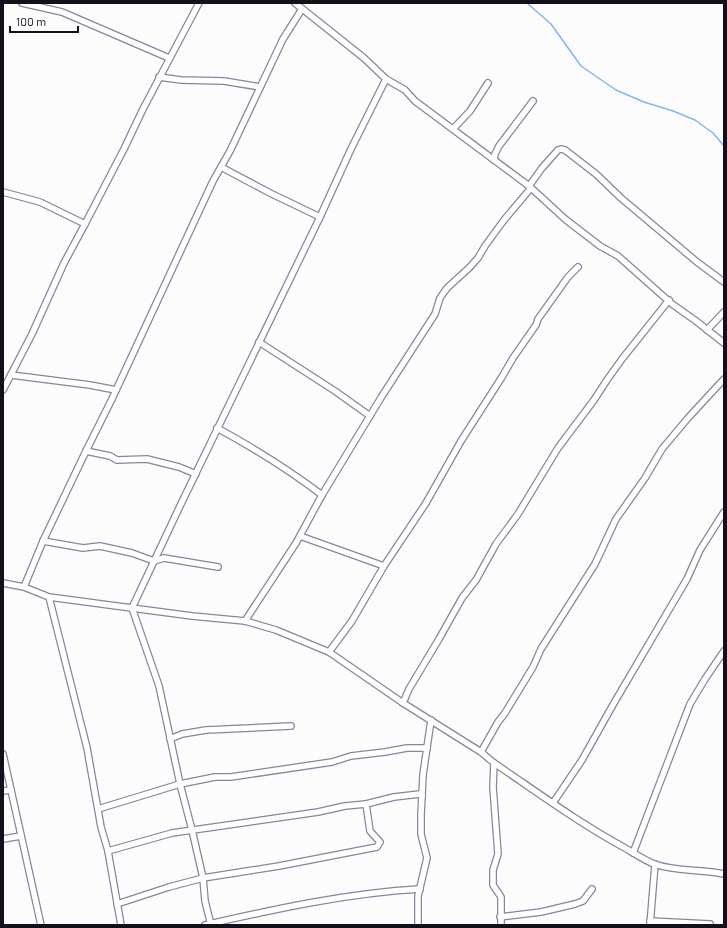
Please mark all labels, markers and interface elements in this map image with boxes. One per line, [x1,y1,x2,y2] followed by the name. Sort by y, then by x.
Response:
[10,8,78,34] scale bar
[16,14,46,28] text: 100 m

